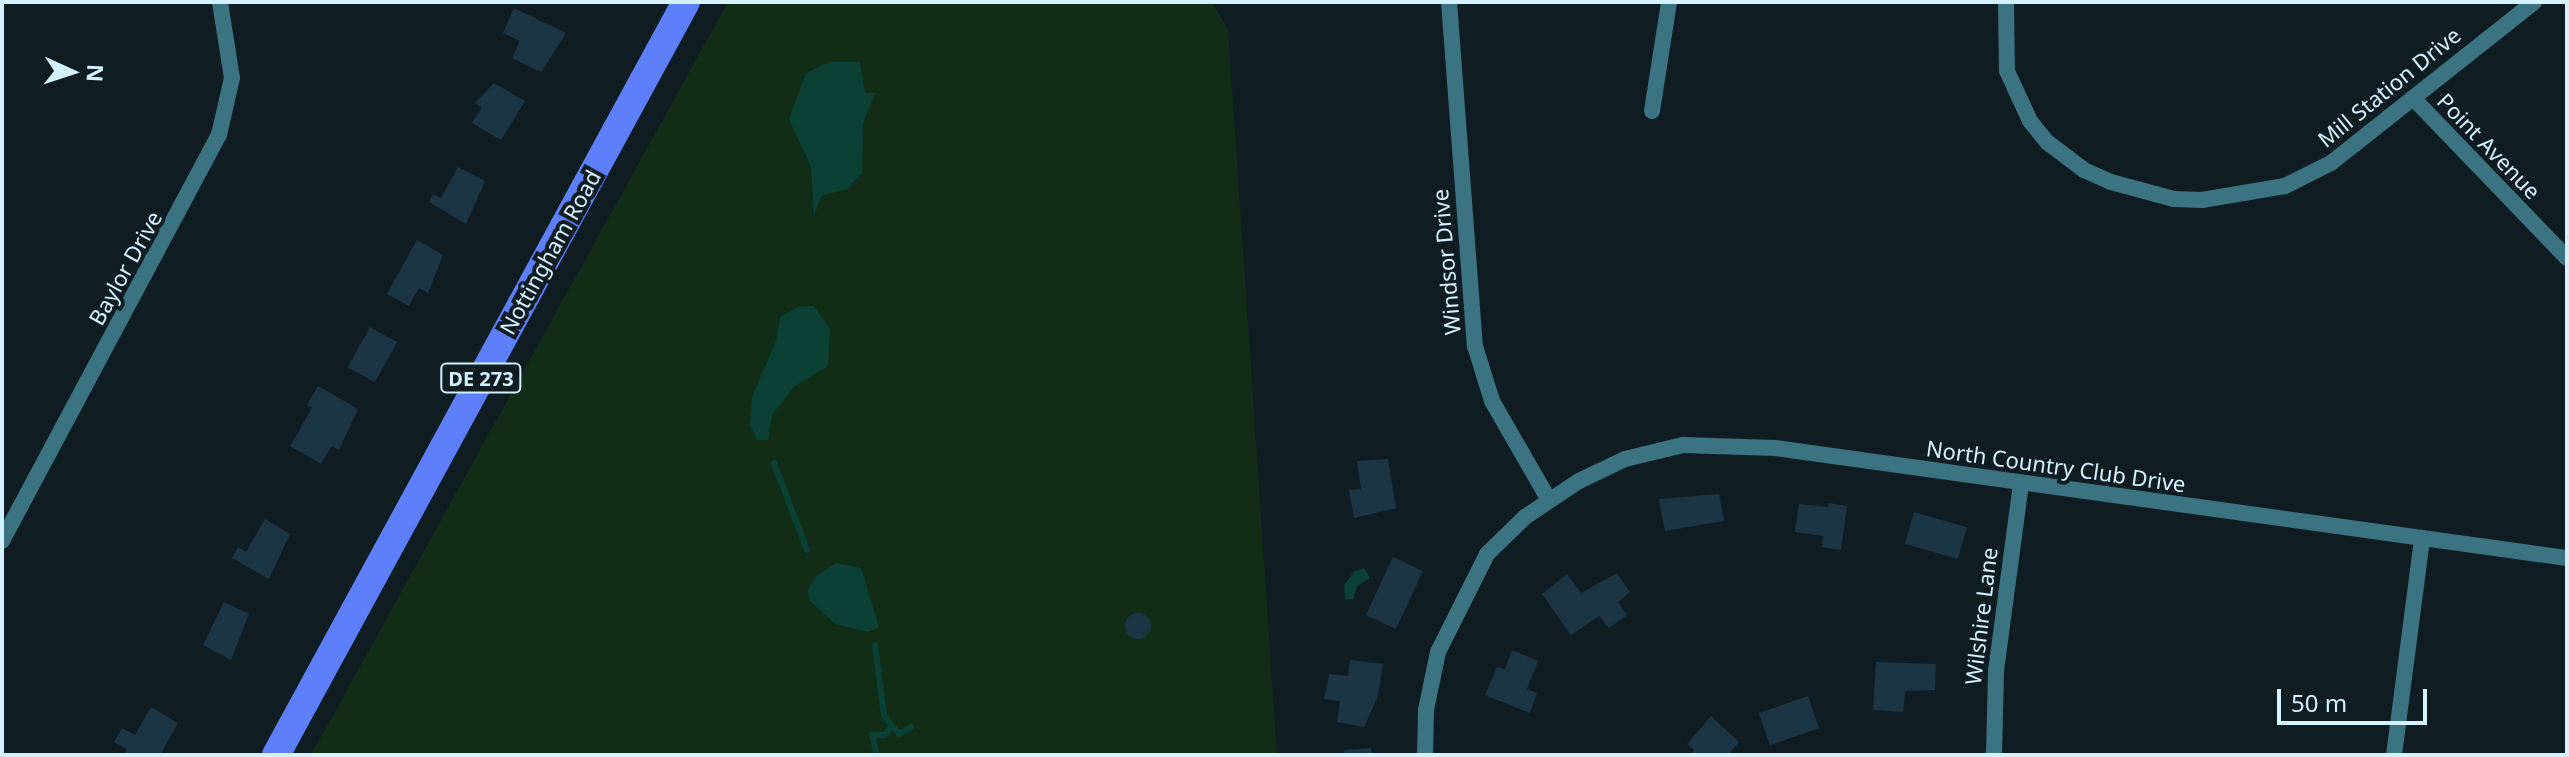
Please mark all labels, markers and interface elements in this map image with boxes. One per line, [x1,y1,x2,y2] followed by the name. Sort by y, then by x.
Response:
[2312,21,2466,153] street label: Mill Station Drive
[32,32,112,112] north arrow
[81,64,111,83] text: N
[2432,88,2546,204] street label: Point Avenue
[494,165,606,339] street label: Nottingham Road
[1426,188,1466,336] street label: Windsor Drive
[83,206,167,330] street label: Baylor Drive
[439,362,523,394] road number: DE 273
[1925,435,2187,497] street label: North Country Club Drive
[1959,546,2003,686] street label: Wilshire Lane
[2281,673,2431,723] scale bar
[2291,686,2347,719] text: 50 m

